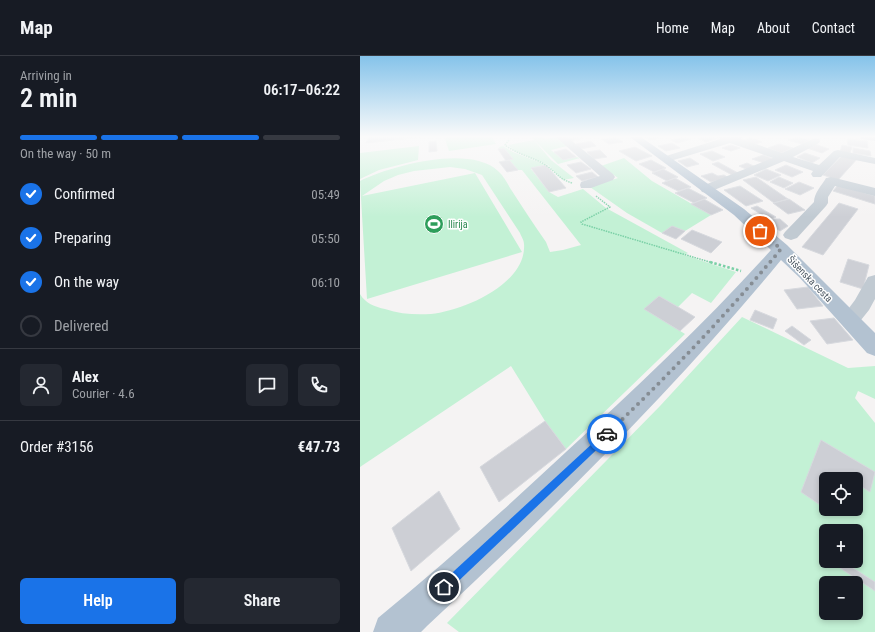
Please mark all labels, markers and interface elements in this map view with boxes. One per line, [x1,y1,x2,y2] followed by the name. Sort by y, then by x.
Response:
[20,16,53,39] text: Map
[656,20,689,36] text: Home
[711,20,735,36] text: Map
[757,20,790,36] text: About
[812,20,855,36] text: Contact
[20,68,72,83] text: Arriving in
[263,81,340,99] text: 06:17–06:22
[20,83,78,113] text: 2 min
[20,146,111,161] text: On the way · 50 m
[20,183,42,205] icon: check
[54,185,115,203] text: Confirmed
[311,187,340,202] text: 05:49
[423,213,445,235] sports icon: Ilirija
[743,214,777,248] pin
[448,219,468,230] place label: Ilirija
[749,220,771,242] icon: bag
[20,227,42,249] icon: check
[54,229,111,247] text: Preparing
[311,231,340,246] text: 05:50
[785,253,835,304] street label: Šišenska cesta
[20,271,42,293] icon: check
[54,273,119,291] text: On the way
[311,275,340,290] text: 06:10
[54,317,109,335] text: Delivered
[20,364,62,406] button: person
[246,364,288,406] button: chat
[298,364,340,406] button: phone
[72,368,99,386] text: Alex
[72,386,135,401] text: Courier · 4.6
[587,414,627,454] courier
[596,423,618,445] icon: car
[20,438,94,456] text: Order #3156
[298,438,340,456] text: €47.73
[819,472,863,620] map controls
[819,472,863,516] button: locate
[819,524,863,568] button: +
[427,570,461,604] pin
[433,576,455,598] icon: home
[819,576,863,620] button: −
[20,578,176,624] button: Help
[184,578,340,624] button: Share

